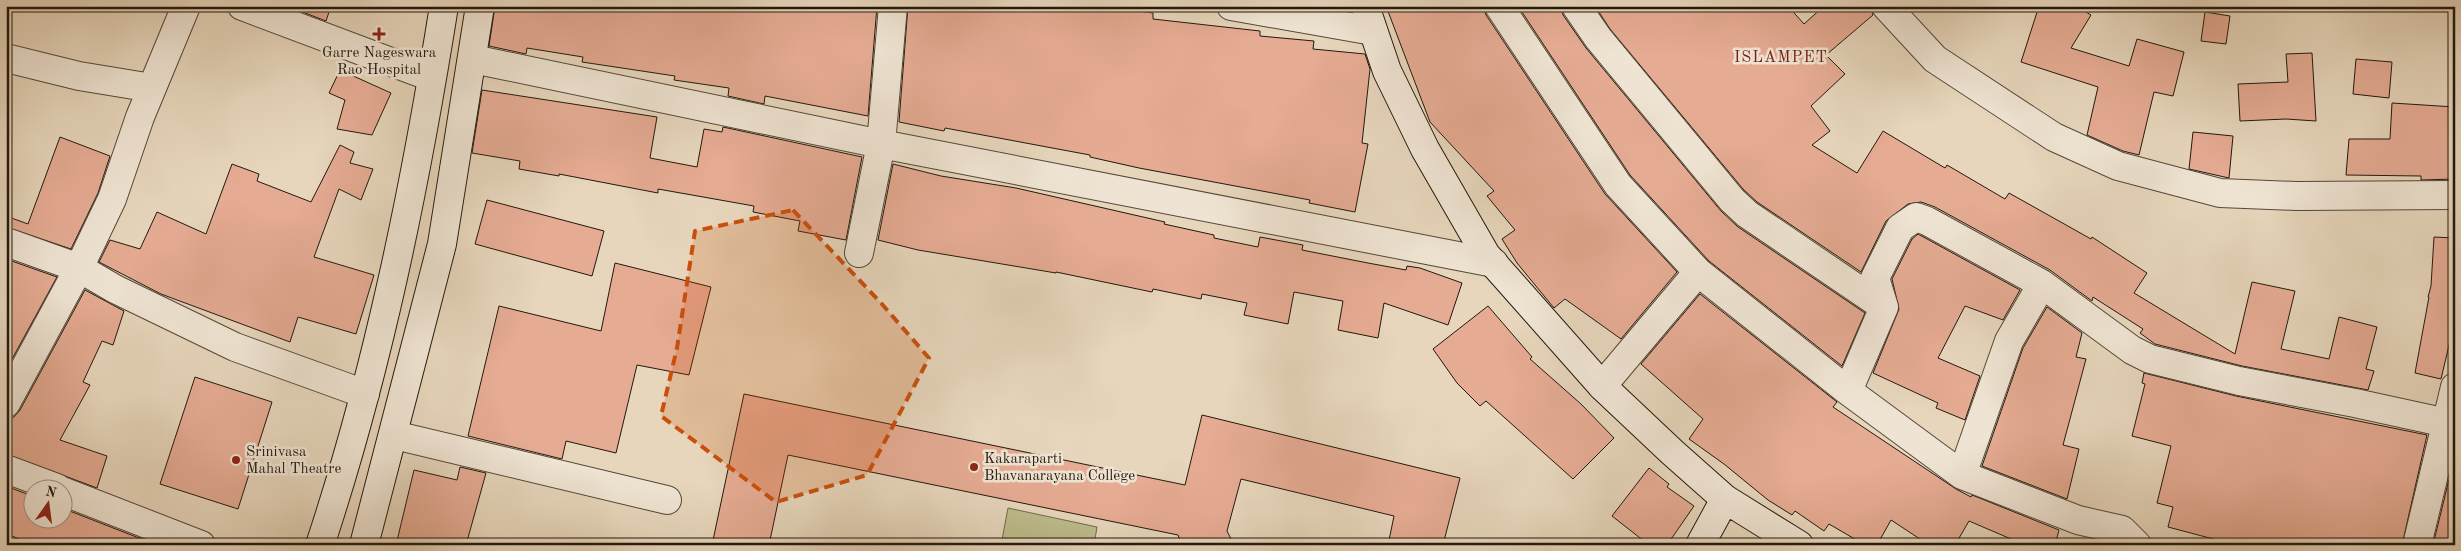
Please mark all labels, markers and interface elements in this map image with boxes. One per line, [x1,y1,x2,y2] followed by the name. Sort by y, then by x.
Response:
[372,27,386,41] marker: Garre Nageswara Rao Hospital
[322,46,437,78] place label: Garre Nageswara Rao Hospital
[1734,50,1828,66] district label: ISLAMPET
[246,445,341,477] place label: Srinivasa Mahal Theatre
[984,452,1135,484] place label: Kakaraparti Bhavanarayana College
[230,454,242,466] marker: Srinivasa Mahal Theatre
[968,461,980,473] marker: Kakaraparti Bhavanarayana College
[22,478,72,528] north arrow
[44,484,58,501] text: N

